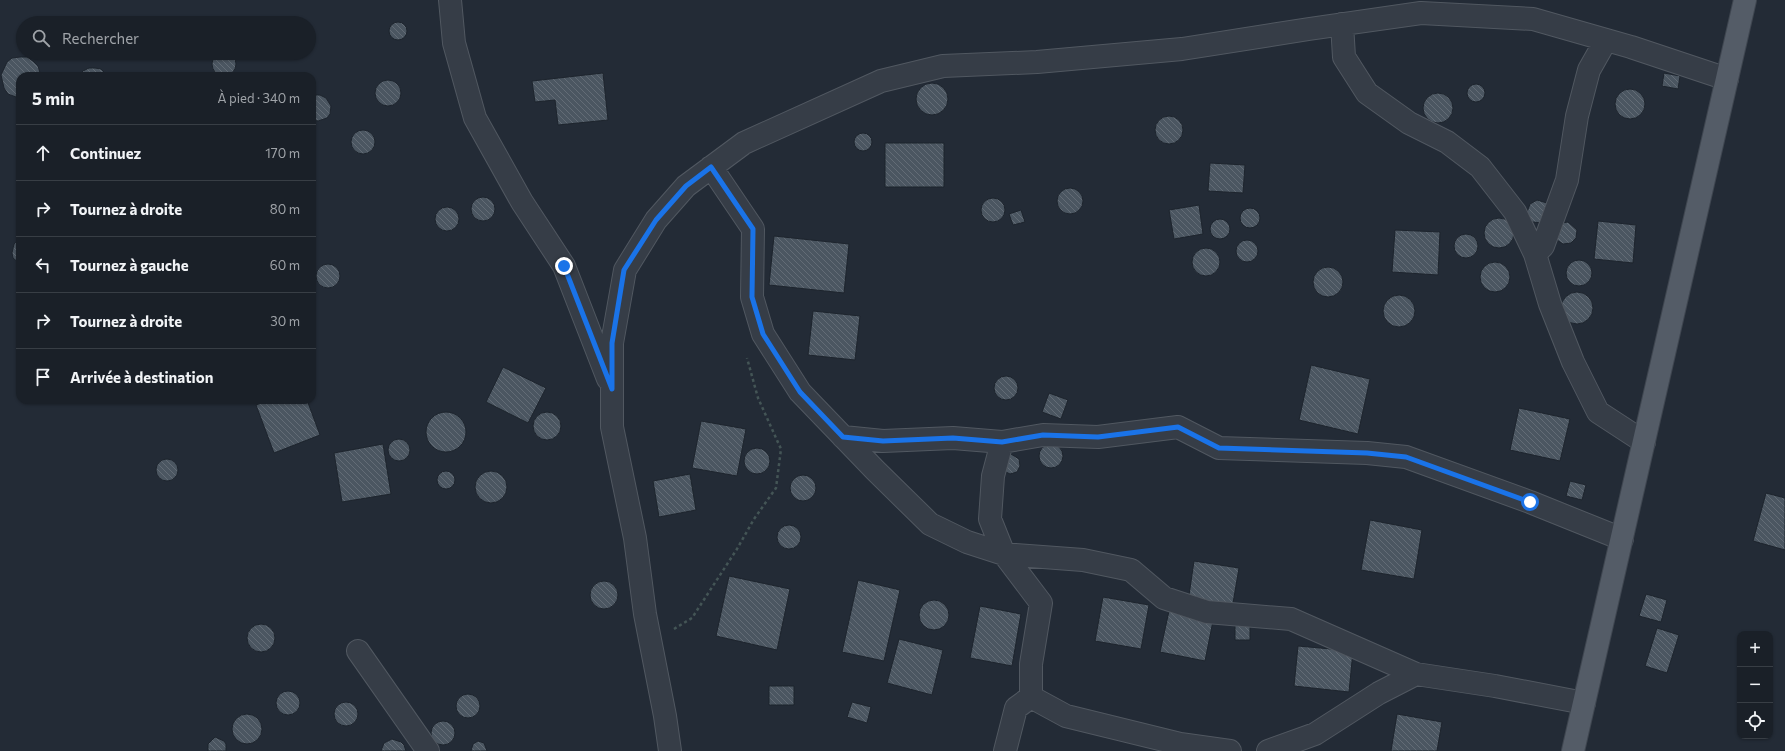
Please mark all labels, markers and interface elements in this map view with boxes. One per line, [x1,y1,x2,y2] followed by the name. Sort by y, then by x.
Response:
[16,16,316,60] search box
[30,27,52,49] icon: search
[62,29,139,47] text: Rechercher
[32,88,75,109] text: 5 min
[218,90,300,106] text: À pied · 340 m
[32,142,54,164] icon: ahead
[70,144,141,162] text: Continuez
[265,145,300,161] text: 170 m
[32,198,54,220] icon: right
[70,200,182,218] text: Tournez à droite
[270,201,300,217] text: 80 m
[32,254,54,276] icon: left
[70,256,189,274] text: Tournez à gauche
[270,257,300,273] text: 60 m
[555,257,573,275] route end
[32,310,54,332] icon: right
[70,312,182,330] text: Tournez à droite
[270,313,300,329] text: 30 m
[32,366,54,388] icon: arrive
[70,368,213,386] text: Arrivée à destination
[1521,493,1539,511] route start
[1737,631,1773,739] map controls
[1737,631,1773,667] button: +
[1737,667,1773,703] button: −
[1737,703,1773,739] button: locate

